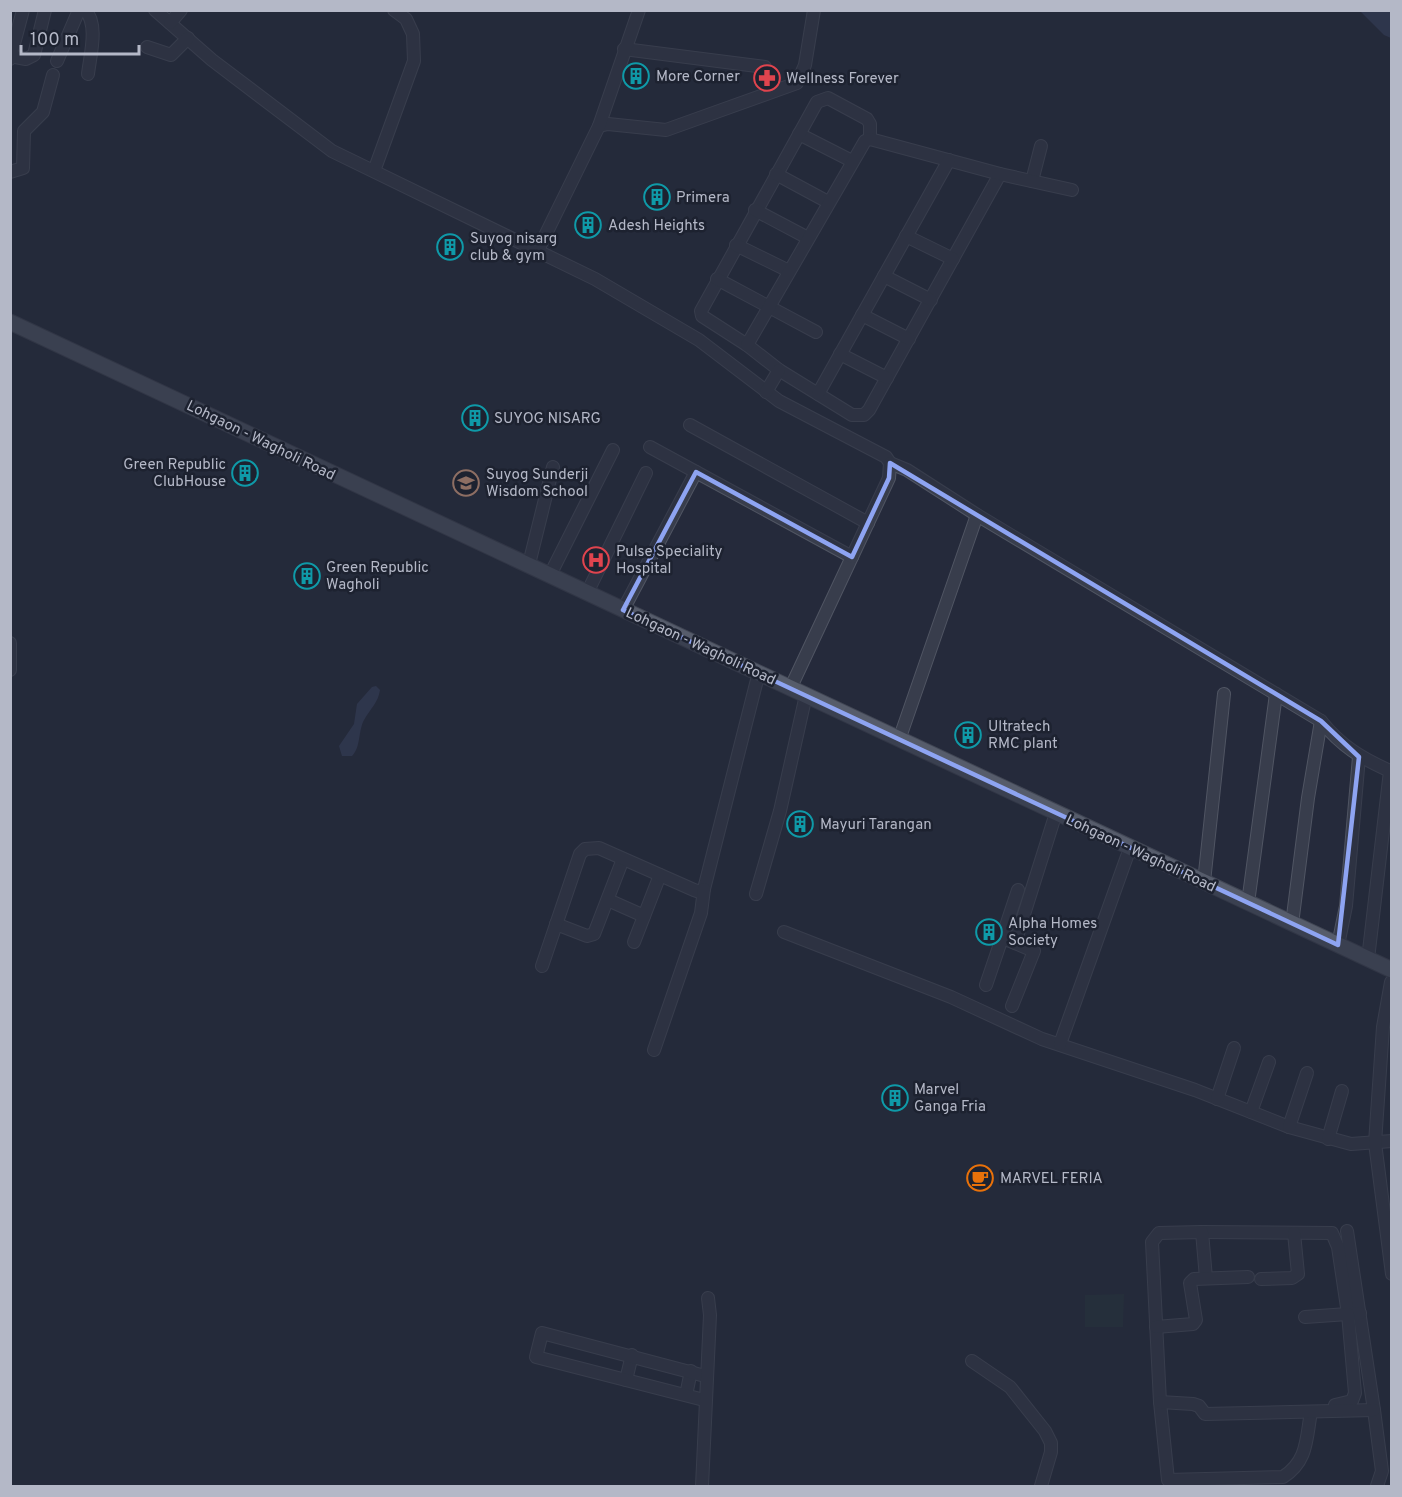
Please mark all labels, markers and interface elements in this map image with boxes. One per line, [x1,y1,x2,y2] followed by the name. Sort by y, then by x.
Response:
[21,18,140,56] scale bar
[30,29,79,52] text: 100 m
[621,61,651,91] building icon: More Corner
[752,63,782,93] pharmacy icon: Wellness Forever
[656,68,740,87] place label: More Corner
[786,70,899,89] place label: Wellness Forever
[642,182,672,212] building icon: Primera
[676,189,730,208] place label: Primera
[573,210,603,240] building icon: Adesh Heights
[608,217,705,236] place label: Adesh Heights
[470,230,557,266] place label: Suyog nisarg club & gym
[435,232,465,262] building icon: Suyog nisarg club & gym
[183,397,338,486] street label: Lohgaon - Wagholi Road
[460,403,490,433] building icon: SUYOG NISARG
[494,410,601,429] place label: SUYOG NISARG
[123,456,226,492] place label: Green Republic ClubHouse
[230,458,260,488] building icon: Green Republic ClubHouse
[486,466,588,502] place label: Suyog Sunderji Wisdom School
[451,468,481,498] school or university icon: Suyog Sunderji Wisdom School
[616,543,722,579] place label: Pulse Speciality Hospital
[581,545,611,575] hospital icon: Pulse Speciality Hospital
[326,559,429,595] place label: Green Republic Wagholi
[292,561,322,591] building icon: Green Republic Wagholi
[622,604,778,690] street label: Lohgaon - Wagholi Road
[988,718,1058,754] place label: Ultratech RMC plant
[953,720,983,750] building icon: Ultratech RMC plant
[785,809,815,839] building icon: Mayuri Tarangan
[1062,811,1218,897] street label: Lohgaon - Wagholi Road
[820,816,932,835] place label: Mayuri Tarangan
[1008,915,1097,951] place label: Alpha Homes Society
[974,917,1004,947] building icon: Alpha Homes Society
[914,1081,986,1117] place label: Marvel Ganga Fria
[880,1083,910,1113] building icon: Marvel Ganga Fria
[965,1163,995,1193] cafe icon: MARVEL FERIA
[1000,1170,1103,1189] place label: MARVEL FERIA

